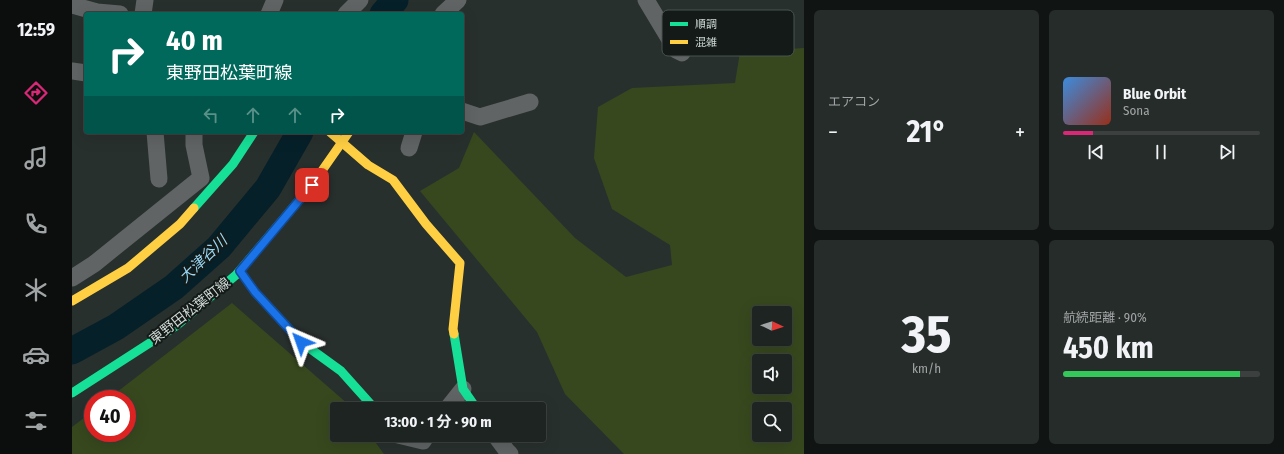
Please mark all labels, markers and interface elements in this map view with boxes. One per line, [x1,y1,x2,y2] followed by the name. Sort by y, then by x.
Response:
[662,10,794,56] legend
[695,18,717,31] text: 順調
[17,19,55,41] text: 12:59
[166,24,223,57] text: 40 m
[100,28,152,80] icon: right
[695,36,717,49] text: 混雑
[166,62,292,84] text: 東野田松葉町線
[22,79,50,107] icon: directions
[1123,85,1186,103] text: Blue Orbit
[828,94,880,109] text: エアコン
[1123,103,1150,118] text: Sona
[200,104,222,126] icon: left
[242,104,264,126] icon: ahead
[284,104,306,126] icon: ahead
[326,104,348,126] icon: right
[906,114,947,150] text: 21°
[828,119,838,146] text: −
[1015,119,1025,146] text: +
[1085,141,1107,163] icon: previous
[1150,141,1172,163] icon: pause
[1216,141,1238,163] icon: next
[22,144,50,172] icon: music
[295,168,329,202] pin
[301,174,323,196] icon: arrive
[22,210,50,238] icon: phone
[175,230,232,286] water label: 大津谷川
[146,274,234,348] street label: 東野田松葉町線
[22,276,50,304] icon: climate
[901,303,952,366] text: 35
[752,306,792,346] north arrow
[752,306,792,442] map controls
[1063,310,1147,325] text: 航続距離 · 90%
[280,321,322,363] position arrow
[1063,330,1154,366] text: 450 km
[22,341,50,369] icon: car
[752,354,792,394] button: sound
[912,361,941,376] text: km/h
[84,390,136,442] speed limit sign: 40
[752,402,792,442] button: search
[22,407,50,435] icon: filters
[384,413,492,431] text: 13:00 · 1 分 · 90 m

